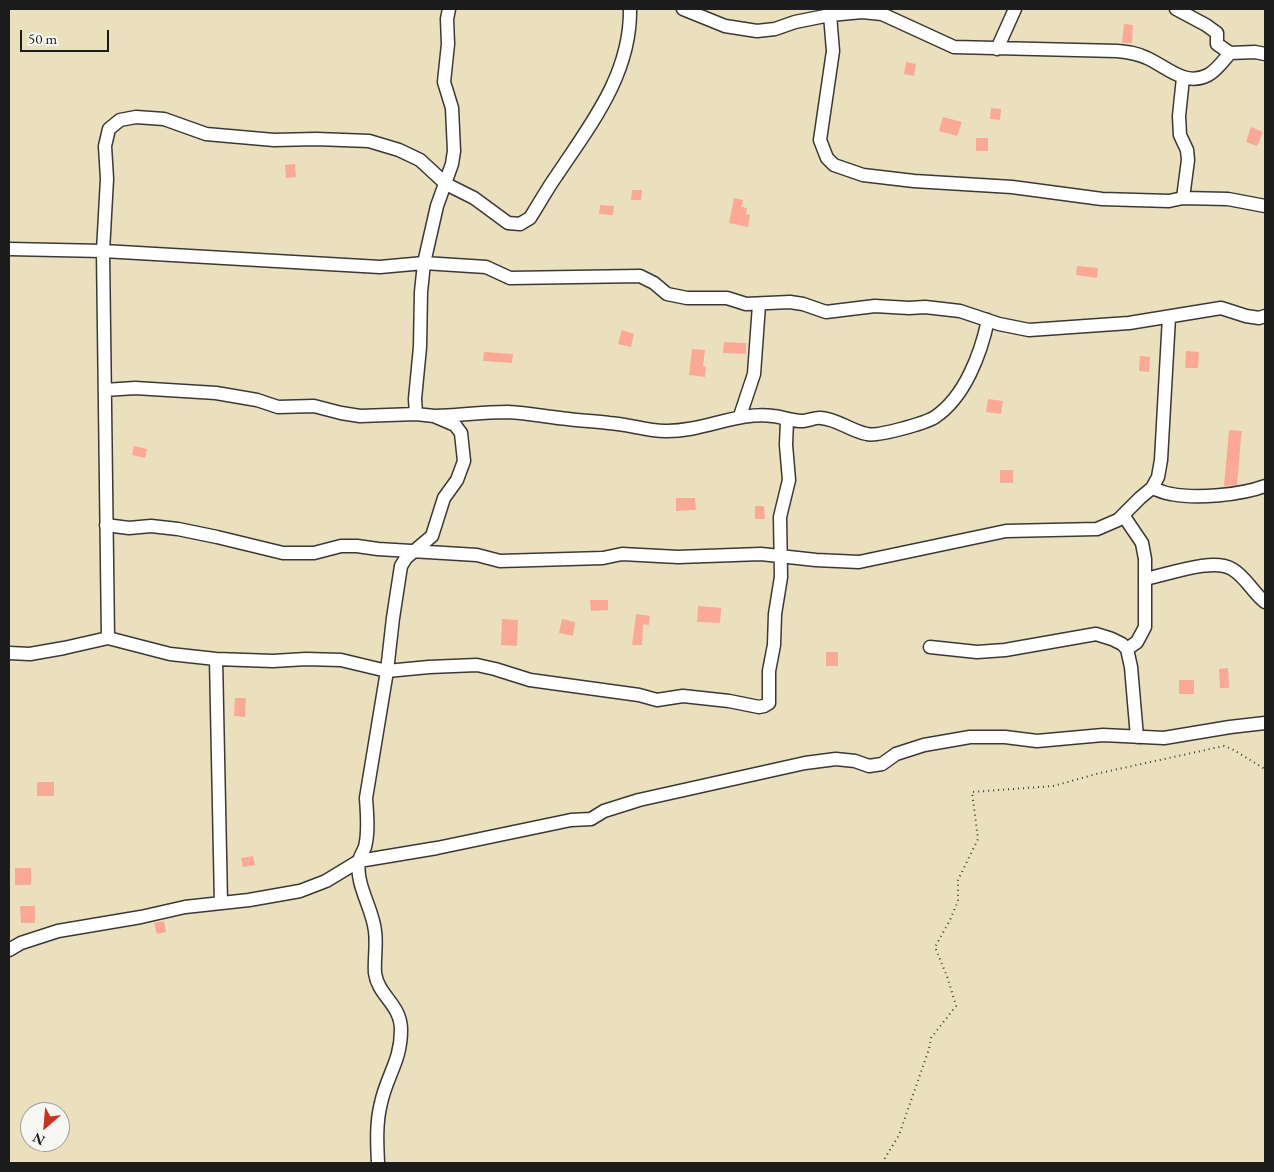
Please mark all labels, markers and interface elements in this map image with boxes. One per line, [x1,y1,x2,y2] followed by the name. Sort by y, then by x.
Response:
[22,20,111,52] scale bar
[28,29,57,48] text: 50 m
[20,1102,70,1152] north arrow
[30,1129,48,1150] text: N

